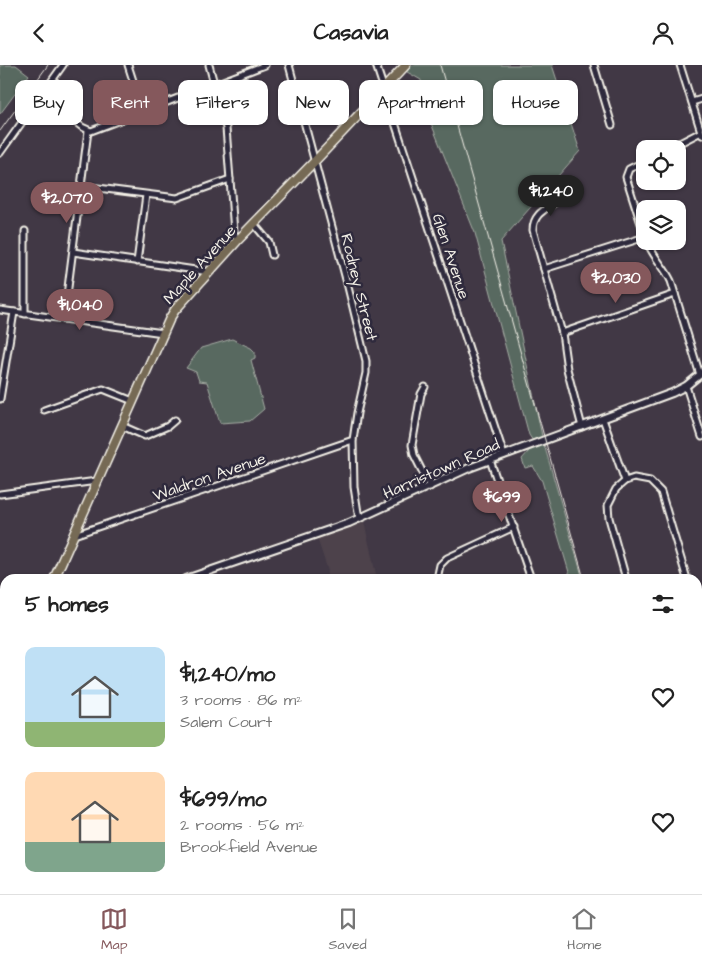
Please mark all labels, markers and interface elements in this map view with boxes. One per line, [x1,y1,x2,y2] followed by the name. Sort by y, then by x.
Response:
[314,17,388,48] text: Casavia
[25,19,53,47] icon: back
[649,19,677,47] icon: person
[15,80,83,125] chip: Buy
[93,80,168,125] chip: Rent
[178,80,268,125] chip: Filters
[278,80,349,125] chip: New
[359,80,483,125] chip: Apartment
[493,80,578,125] chip: House
[636,140,686,250] map controls
[636,140,686,190] button: locate
[510,175,592,217] pin: $1,240
[529,180,573,202] text: $1,240
[26,181,108,224] pin: $2,070
[42,187,92,209] text: $2,070
[636,200,686,250] button: layers
[427,211,475,302] street label: Glen Avenue
[158,220,242,309] street label: Maple Avenue
[334,231,383,344] street label: Rodney Street
[575,261,657,304] pin: $2,030
[591,267,641,289] text: $2,030
[39,289,121,331] pin: $1,040
[58,294,102,316] text: $1,040
[380,433,503,504] street label: Harristown Road
[150,447,269,507] street label: Waldron Avenue
[472,481,532,523] pin: $699
[483,486,521,508] text: $699
[25,590,109,619] text: 5 homes
[649,590,677,618] icon: filters
[180,660,275,689] text: $1,240/mo
[65,667,125,727] icon: home
[649,683,677,711] icon: heart
[180,689,302,711] text: 3 rooms · 86 m²
[180,711,272,733] text: Salem Court
[180,785,266,814] text: $699/mo
[65,792,125,852] icon: home
[649,808,677,836] icon: heart
[180,814,304,836] text: 2 rooms · 56 m²
[180,836,318,858] text: Brookfield Avenue
[100,905,128,955] tab: Map
[329,905,367,955] tab: Saved
[567,905,602,955] tab: Home

